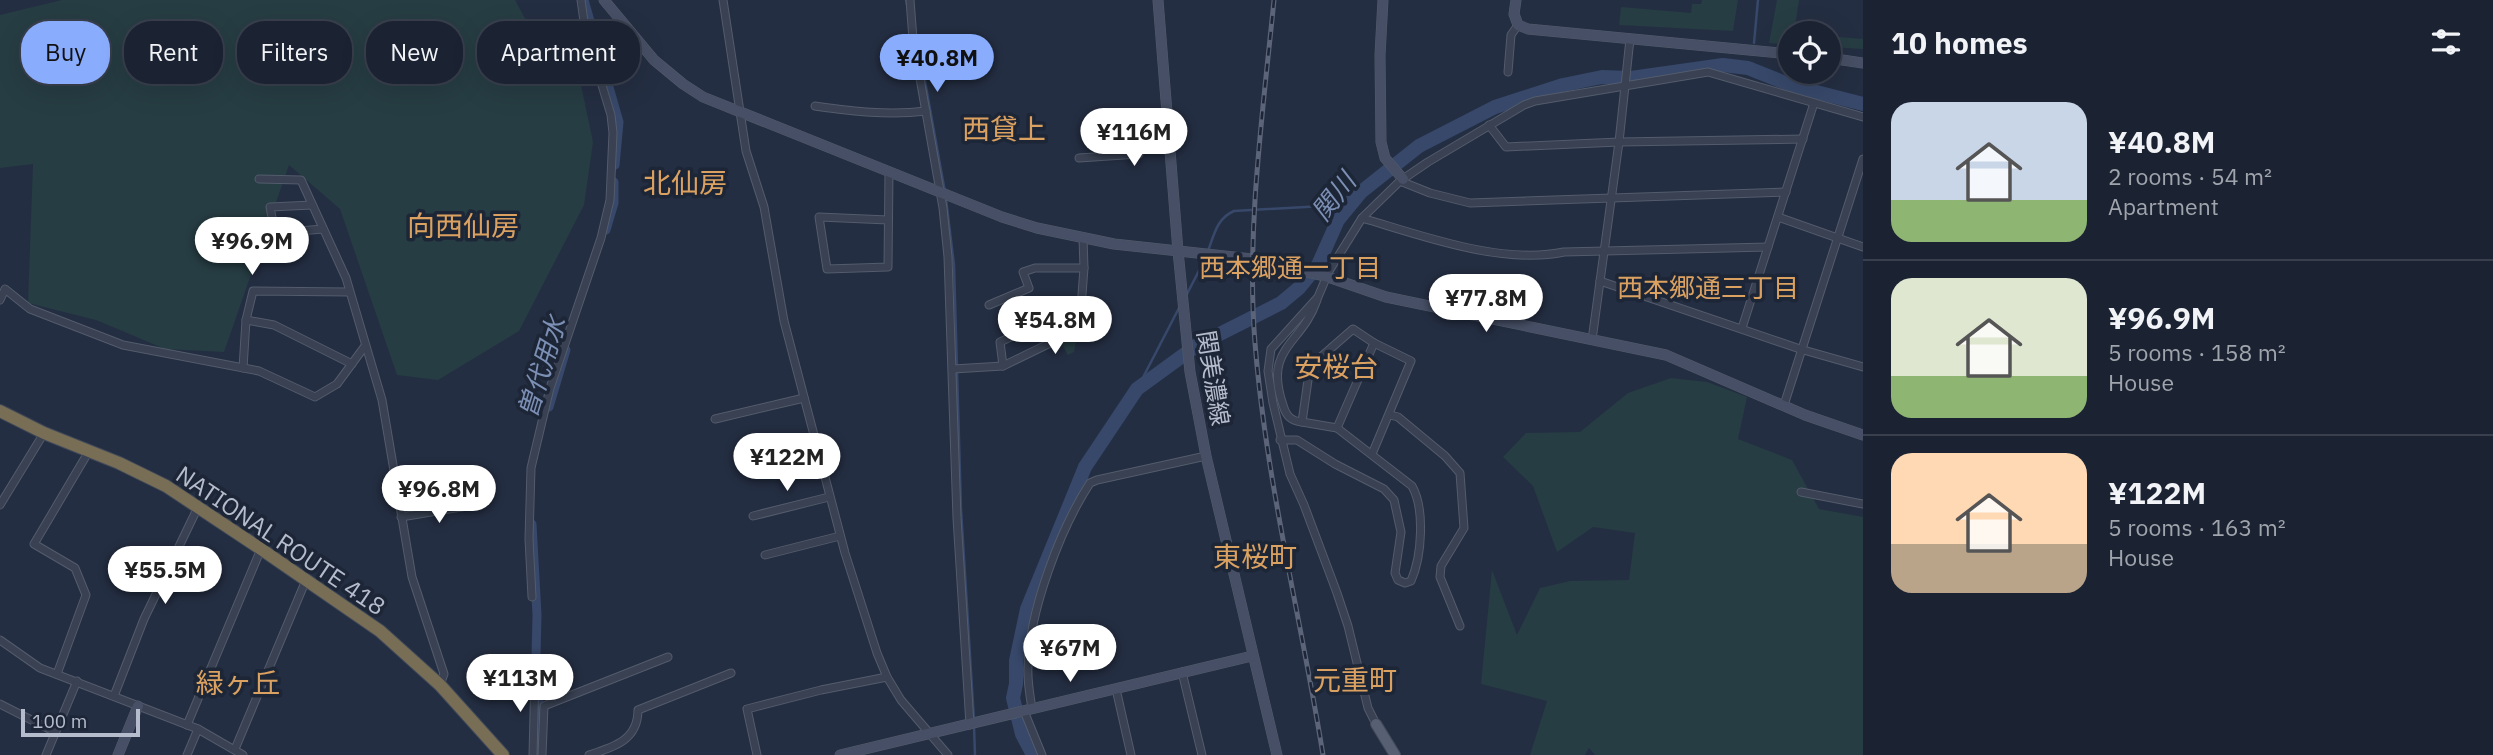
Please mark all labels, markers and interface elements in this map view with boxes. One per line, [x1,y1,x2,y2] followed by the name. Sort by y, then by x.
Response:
[21,21,110,84] chip: Buy
[124,21,223,84] chip: Rent
[237,21,352,84] chip: Filters
[366,21,463,84] chip: New
[477,21,640,84] chip: Apartment
[1778,21,1841,84] map controls
[1778,21,1841,84] button: locate
[1891,23,2028,62] text: 10 homes
[2427,23,2465,61] icon: filters
[880,34,994,94] pin: ¥40.8M
[896,42,978,72] text: ¥40.8M
[1085,108,1183,168] pin: ¥116M
[962,110,1046,147] district label: 西貸上
[1096,116,1172,146] text: ¥116M
[2108,122,2215,161] text: ¥40.8M
[1947,130,2031,214] icon: home
[2108,161,2272,191] text: 2 rooms · 54 m²
[1304,163,1364,227] water label: 関川
[643,164,727,201] district label: 北仙房
[2108,191,2219,221] text: Apartment
[407,207,519,244] district label: 向西仙房
[195,218,309,277] pin: ¥96.9M
[211,225,293,255] text: ¥96.9M
[1199,250,1381,284] district label: 西本郷通一丁目
[1617,270,1799,304] district label: 西本郷通三丁目
[1429,274,1543,334] pin: ¥77.8M
[1445,282,1527,312] text: ¥77.8M
[998,296,1112,356] pin: ¥54.8M
[2108,298,2215,337] text: ¥96.9M
[1014,304,1096,334] text: ¥54.8M
[1947,306,2031,390] icon: home
[510,309,573,422] water label: 曽代用水
[1191,328,1237,428] street label: 関美濃線
[2108,337,2286,367] text: 5 rooms · 158 m²
[1294,348,1378,385] district label: 安桜台
[2108,367,2174,397] text: House
[738,434,836,493] pin: ¥122M
[749,441,825,471] text: ¥122M
[170,458,392,622] street label: NATIONAL ROUTE 418
[382,466,496,525] pin: ¥96.8M
[398,473,480,503] text: ¥96.8M
[2108,473,2206,512] text: ¥122M
[1947,481,2031,565] icon: home
[2108,512,2286,542] text: 5 rooms · 163 m²
[1213,538,1297,575] district label: 東桜町
[2108,542,2174,572] text: House
[108,546,222,606] pin: ¥55.5M
[124,554,206,584] text: ¥55.5M
[1029,624,1111,684] pin: ¥67M
[1039,632,1101,662] text: ¥67M
[471,654,569,714] pin: ¥113M
[1313,661,1397,698] district label: 元重町
[482,662,558,692] text: ¥113M
[196,664,280,701] district label: 緑ヶ丘
[21,706,140,738] scale bar
[32,709,87,733] text: 100 m

